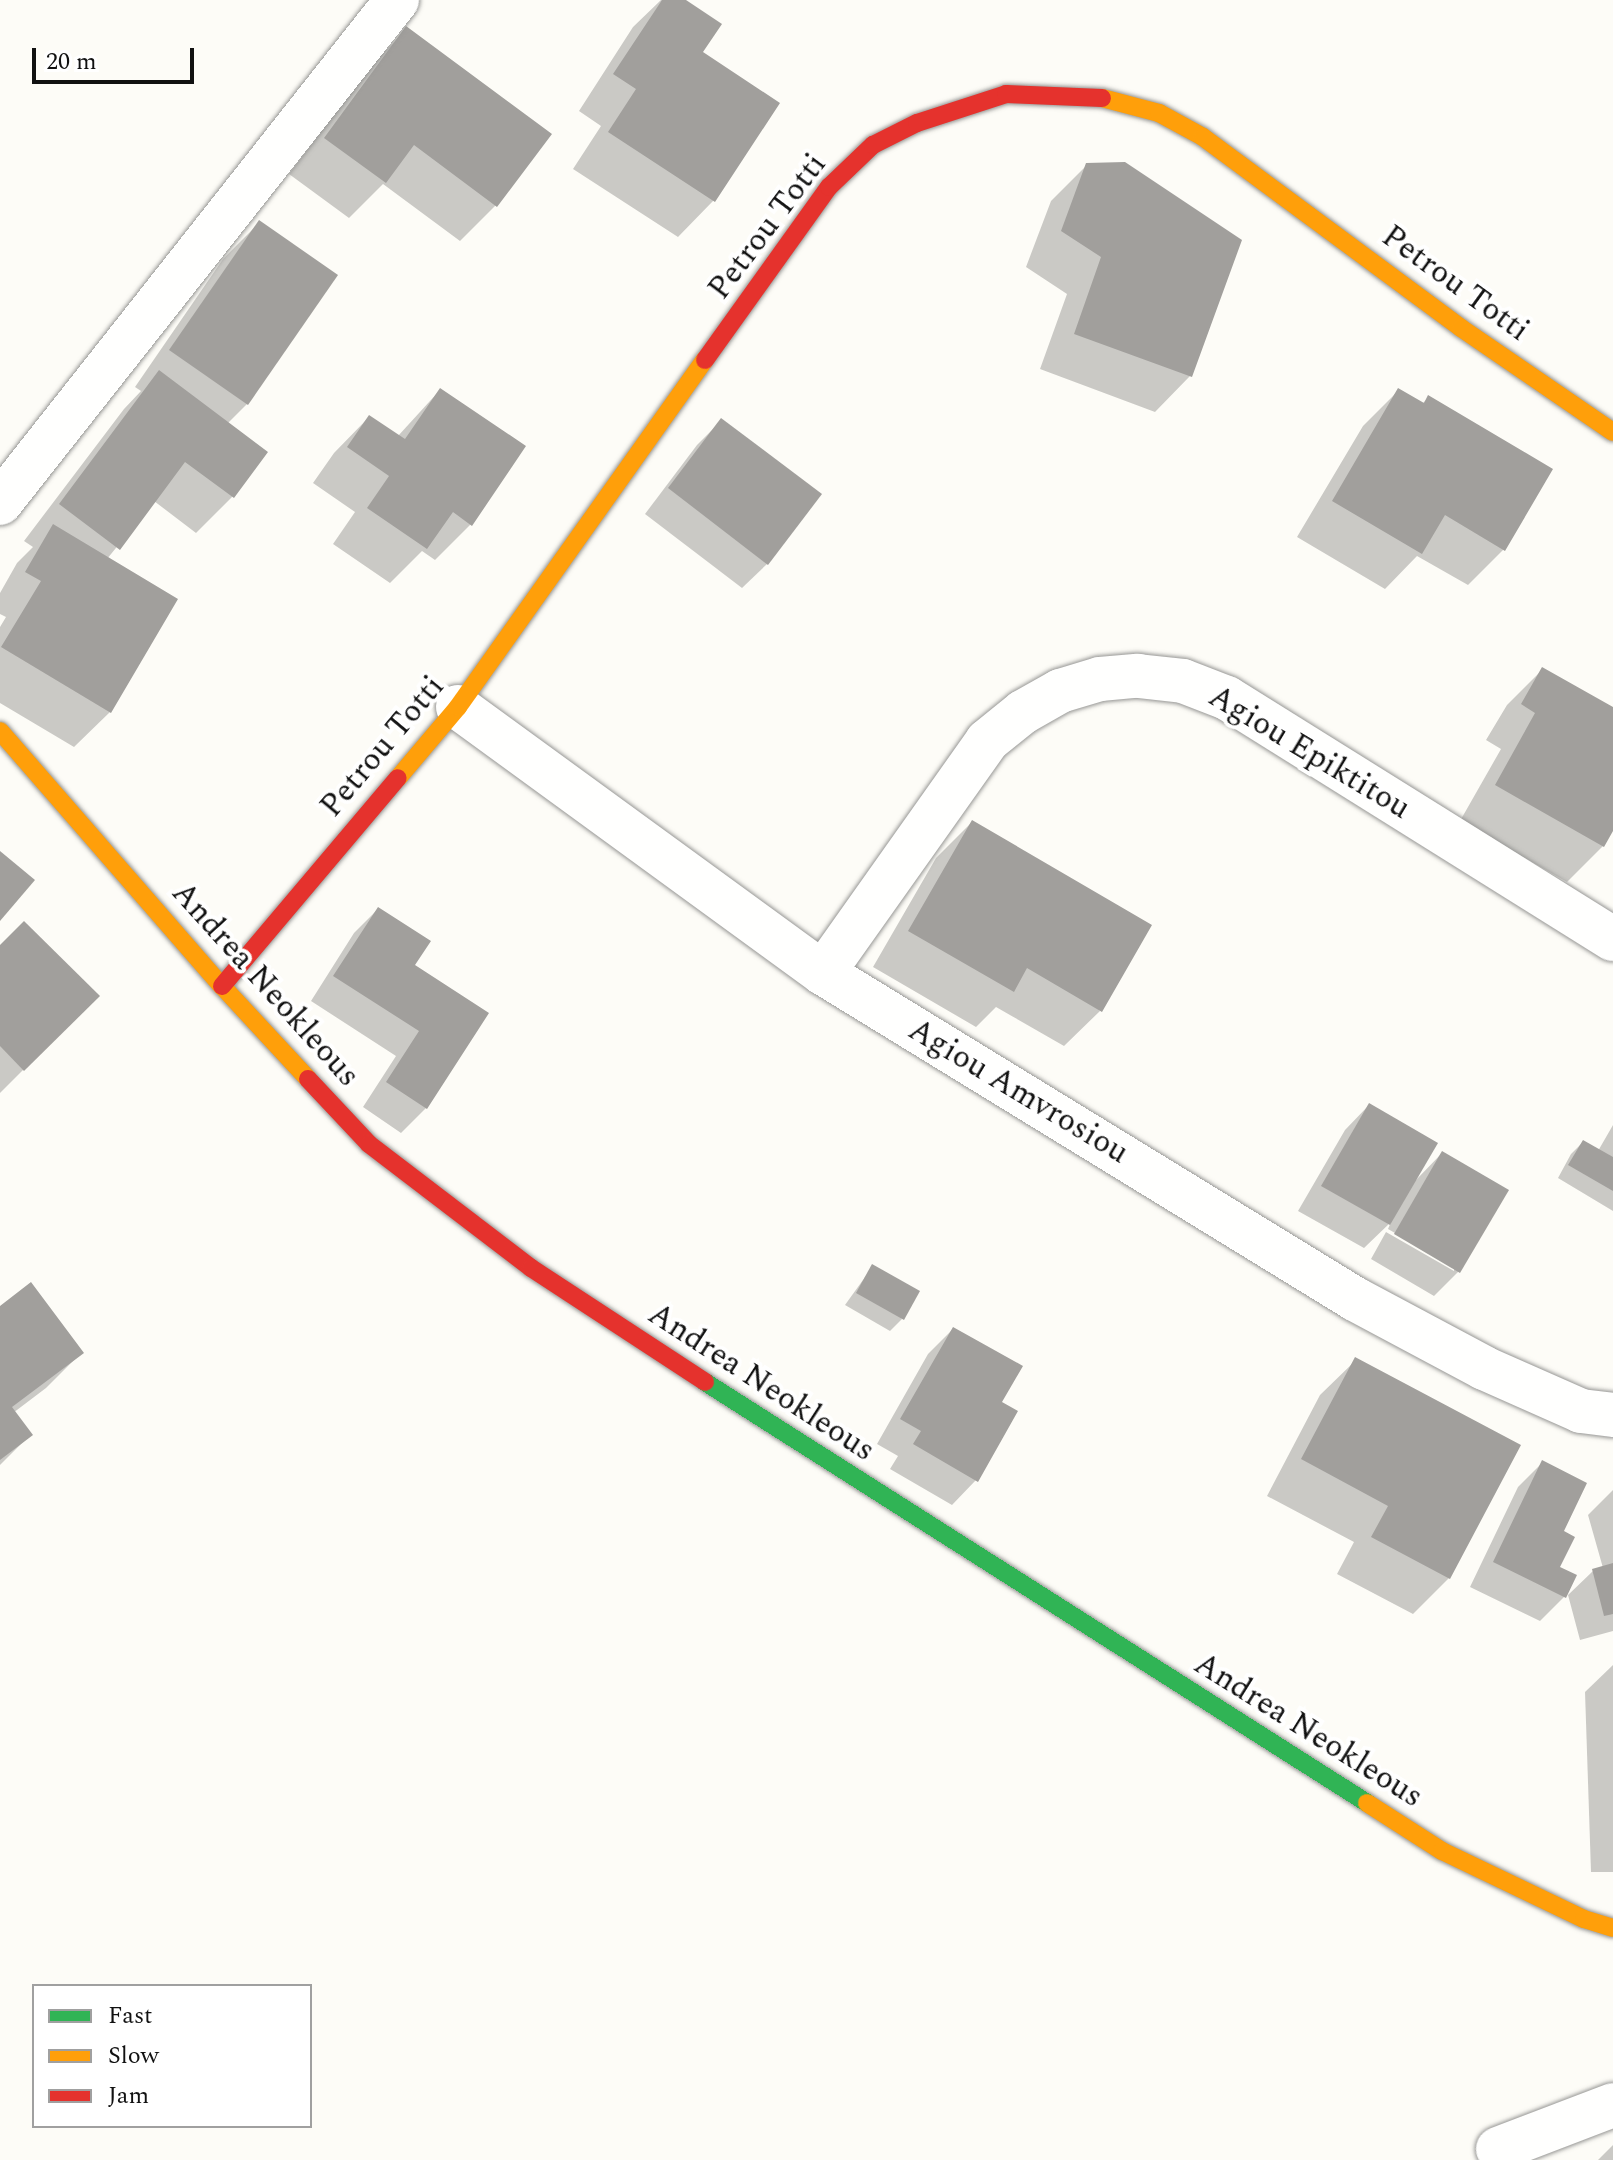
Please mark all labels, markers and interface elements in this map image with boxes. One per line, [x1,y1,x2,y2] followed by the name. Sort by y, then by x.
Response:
[36,32,198,82] scale bar
[46,44,97,80] text: 20 m
[701,146,835,308] street label: Petrou Totti
[1374,218,1536,350] street label: Petrou Totti
[313,668,453,826] street label: Petrou Totti
[1201,678,1417,828] street label: Agiou Epiktitou
[163,875,367,1095] street label: Andrea Neokleous
[901,1011,1135,1173] street label: Agiou Amvrosiou
[641,1295,881,1471] street label: Andrea Neokleous
[1187,1645,1429,1817] street label: Andrea Neokleous
[32,1984,312,2128] legend
[108,1998,153,2034] text: Fast
[108,2038,159,2074] text: Slow
[108,2078,149,2114] text: Jam

